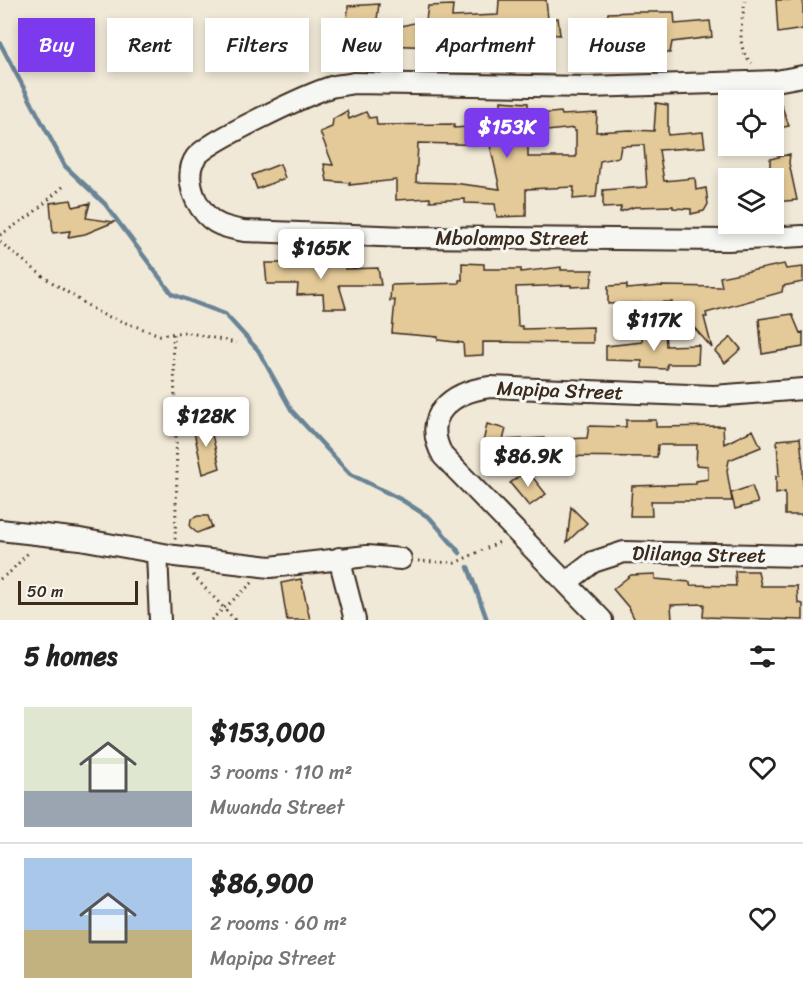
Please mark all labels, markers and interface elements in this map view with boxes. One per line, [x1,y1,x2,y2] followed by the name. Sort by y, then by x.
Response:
[18,18,95,72] chip: Buy
[107,18,193,72] chip: Rent
[205,18,309,72] chip: Filters
[321,18,403,72] chip: New
[415,18,556,72] chip: Apartment
[568,18,667,72] chip: House
[718,90,784,234] map controls
[718,90,784,156] button: locate
[465,108,549,159] pin: $153K
[478,110,536,145] text: $153K
[718,168,784,234] button: layers
[435,221,589,256] street label: Mbolompo Street
[279,229,363,280] pin: $165K
[292,231,350,266] text: $165K
[612,301,696,352] pin: $117K
[627,303,681,338] text: $117K
[496,371,624,410] street label: Mapipa Street
[164,397,248,448] pin: $128K
[177,399,235,434] text: $128K
[479,437,577,488] pin: $86.9K
[494,439,562,474] text: $86.9K
[632,536,767,573] street label: Dlilanga Street
[27,577,63,606] text: 50 m
[18,578,138,606] scale bar
[24,633,117,679] text: 5 homes
[746,640,779,673] icon: filters
[210,709,325,755] text: $153,000
[72,731,144,803] icon: home
[746,751,779,784] icon: heart
[210,755,352,790] text: 3 rooms · 110 m²
[210,790,344,825] text: Mwanda Street
[210,860,314,906] text: $86,900
[72,882,144,954] icon: home
[746,902,779,935] icon: heart
[210,906,347,941] text: 2 rooms · 60 m²
[210,941,336,976] text: Mapipa Street

